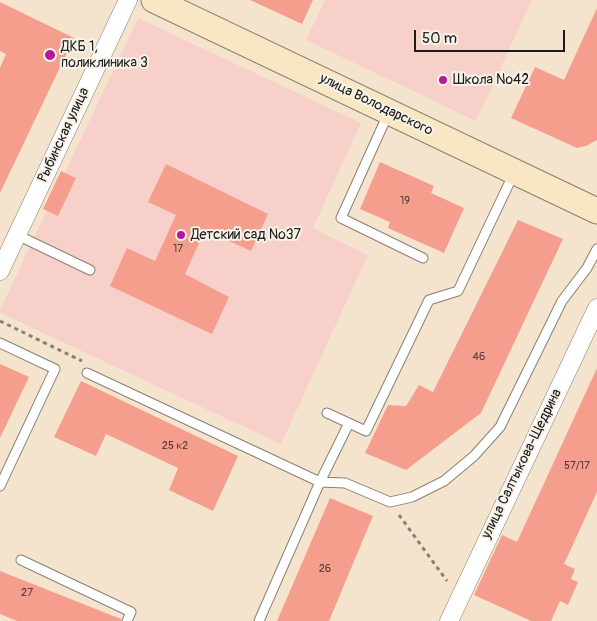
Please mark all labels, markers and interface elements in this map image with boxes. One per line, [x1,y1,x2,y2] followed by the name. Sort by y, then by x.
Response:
[417,20,568,52] scale bar
[422,29,457,48] text: 50 m
[61,39,148,72] place label: ДКБ 1, поликлиника 3
[43,48,57,62] marker: ДКБ 1, поликлиника 3
[317,70,435,140] street label: улица Володарского
[453,72,529,88] place label: Школа №42
[437,74,449,86] marker: Школа №42
[35,85,93,185] street label: Рыбинская улица
[400,194,410,208] house number: 19
[191,227,301,243] place label: Детский сад №37
[175,229,187,241] marker: Детский сад №37
[173,242,183,256] house number: 17
[473,350,485,364] house number: 46
[478,386,566,542] street label: улица Салтыкова-Щедрина
[162,439,188,453] house number: 25 к2
[564,459,590,473] house number: 57/17
[319,562,331,576] house number: 26
[21,586,33,600] house number: 27

